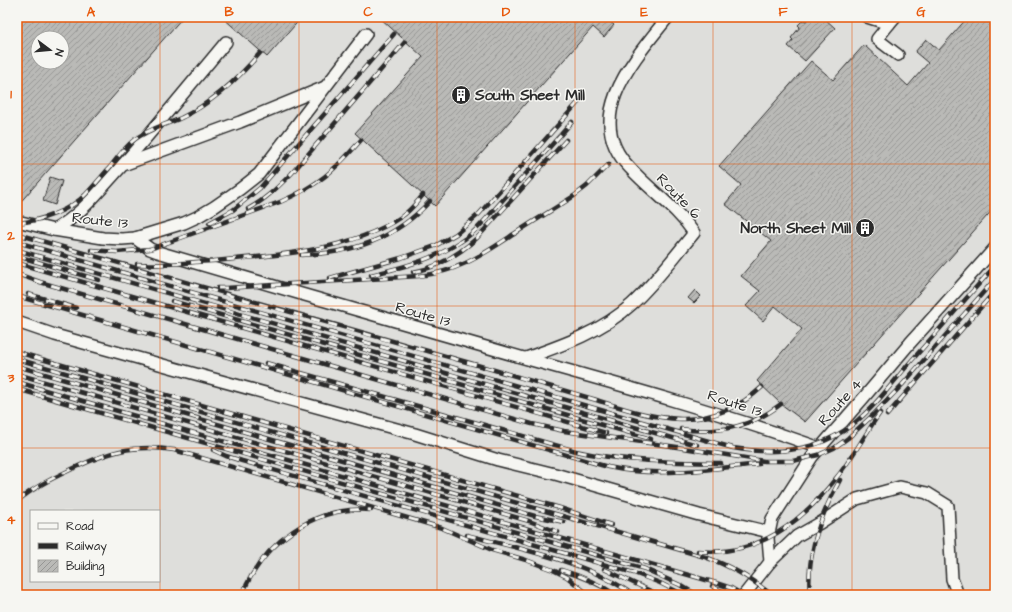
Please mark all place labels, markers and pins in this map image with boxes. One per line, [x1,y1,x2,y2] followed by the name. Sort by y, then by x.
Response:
[450,84,472,106] building icon: South Sheet Mill
[474,85,586,106] place label: South Sheet Mill
[854,217,876,239] building icon: North Sheet Mill
[741,218,852,239] place label: North Sheet Mill

